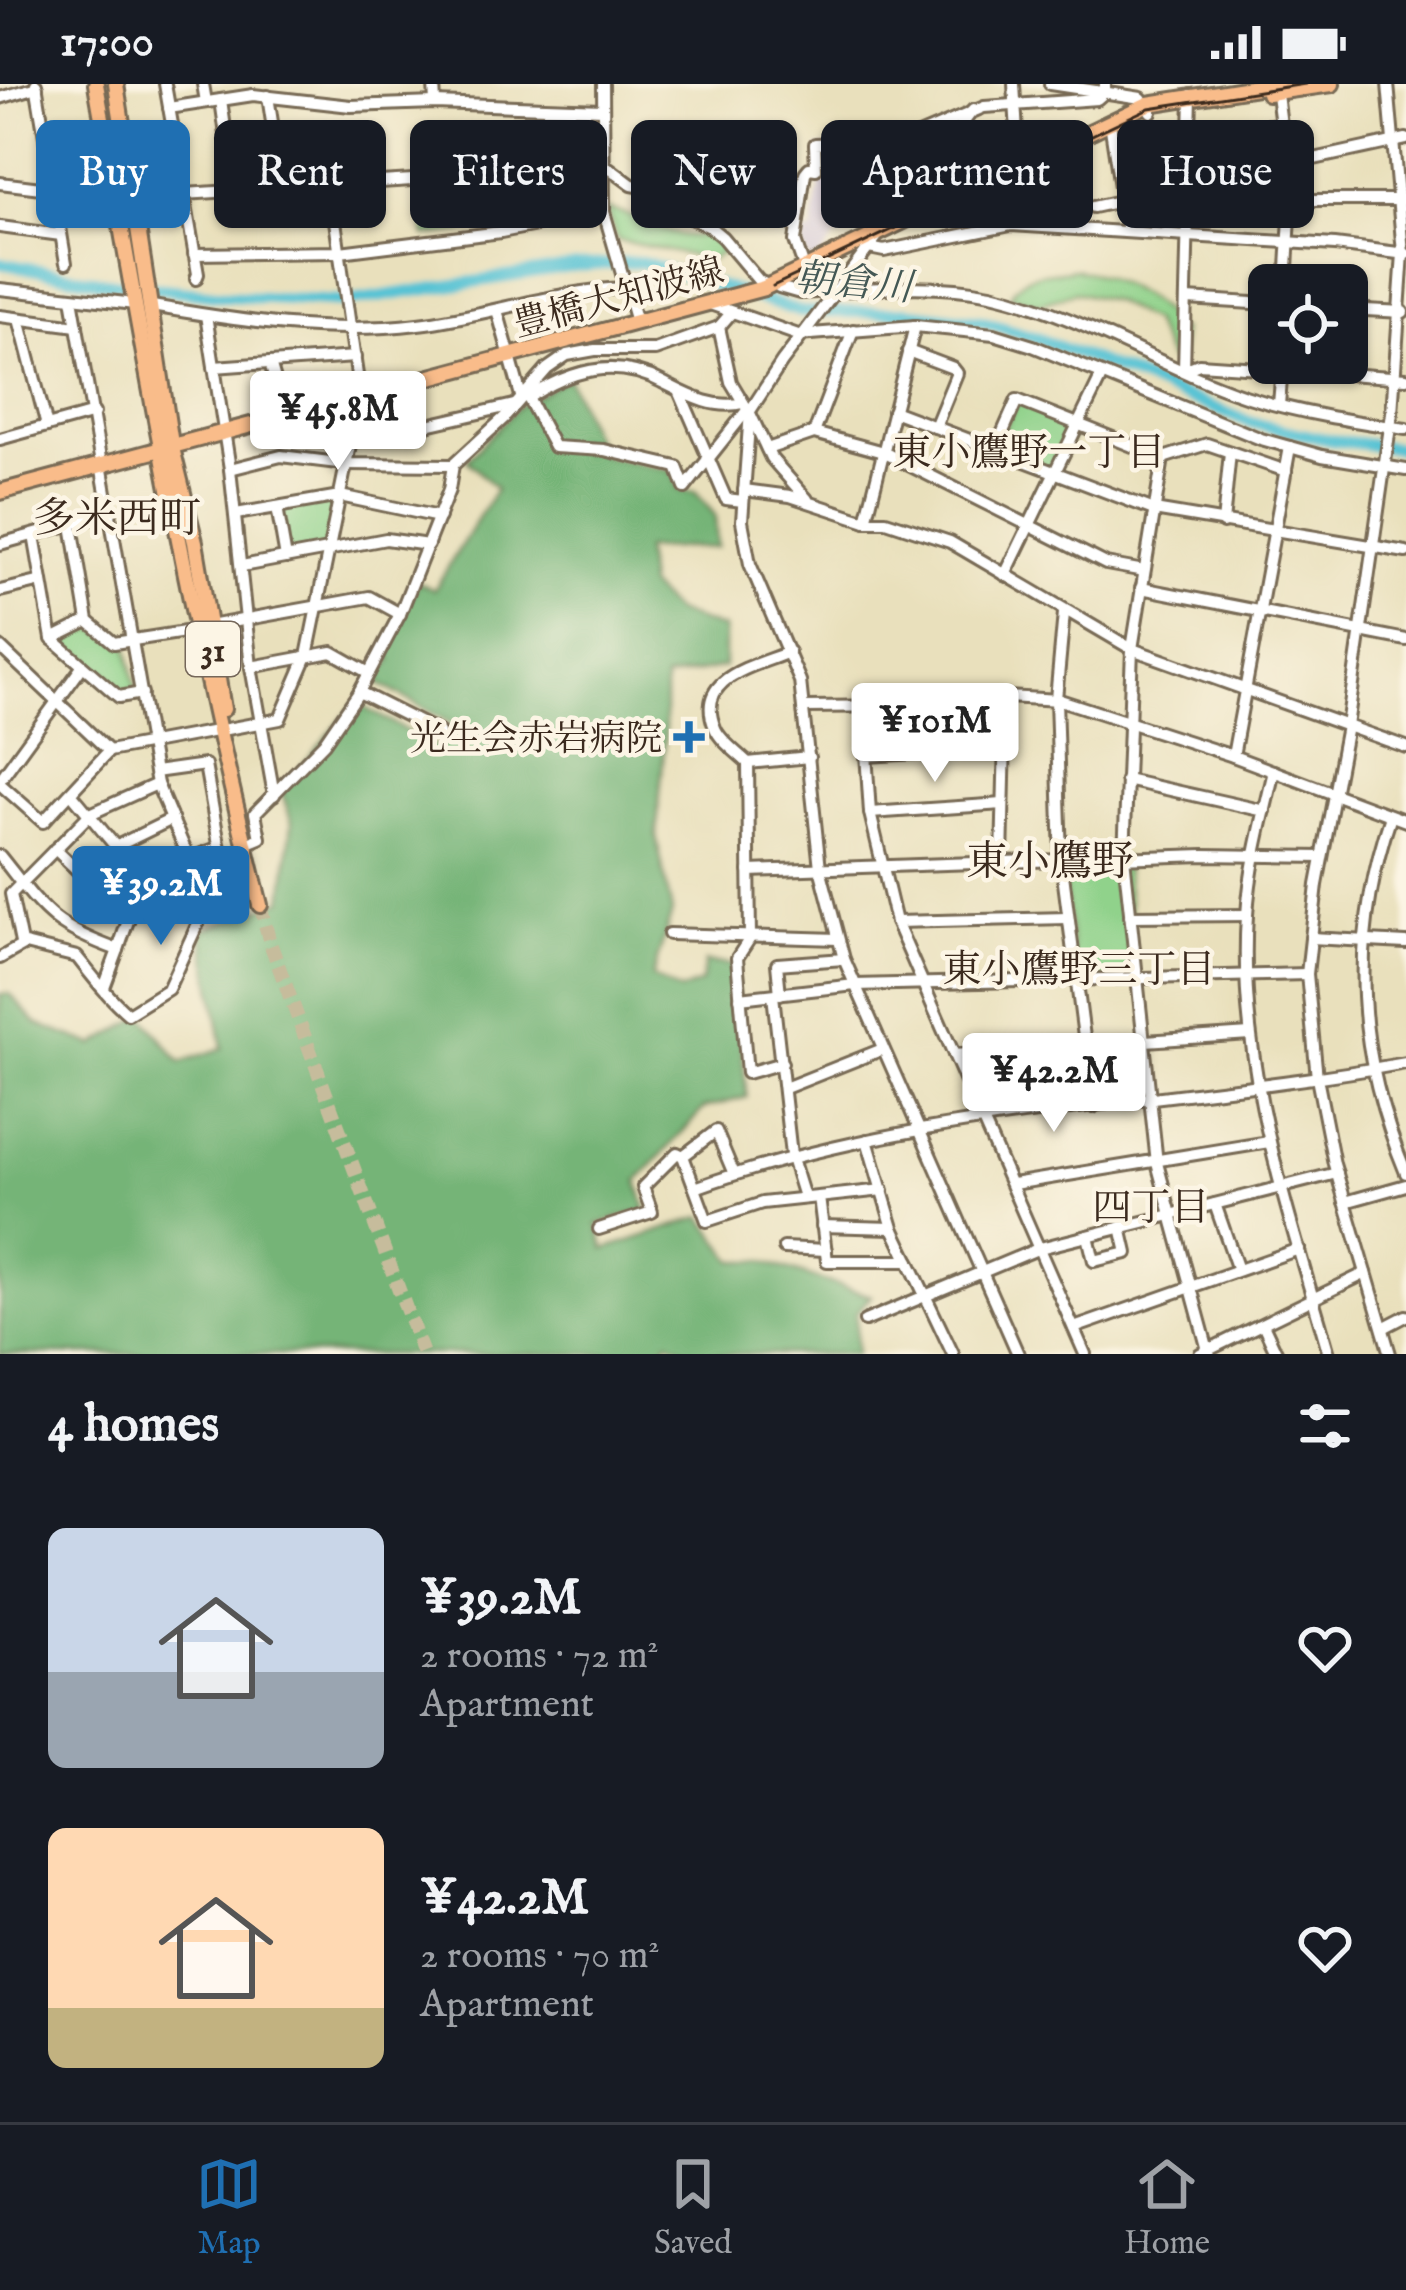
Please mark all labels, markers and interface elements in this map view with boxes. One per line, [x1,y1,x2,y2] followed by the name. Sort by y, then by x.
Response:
[60,14,154,71] text: 17:00
[36,120,190,228] chip: Buy
[214,120,386,228] chip: Rent
[410,120,607,228] chip: Filters
[631,120,797,228] chip: New
[821,120,1093,228] chip: Apartment
[1117,120,1314,228] chip: House
[508,249,729,349] street label: 豊橋大知波線
[793,255,918,314] water label: 朝倉川
[1248,264,1368,384] map controls
[1248,264,1368,384] button: locate
[240,371,436,473] pin: ¥45.8M
[277,385,399,434] text: ¥45.8M
[892,430,1166,479] district label: 東小鷹野一丁目
[33,494,201,547] district label: 多米西町
[186,622,240,676] road number: 31
[851,683,1019,785] pin: ¥101M
[879,697,991,746] text: ¥101M
[410,717,662,763] place label: 光生会赤岩病院
[673,721,705,753] marker: 光生会赤岩病院
[966,837,1134,890] district label: 東小鷹野
[63,846,259,948] pin: ¥39.2M
[99,860,223,909] text: ¥39.2M
[942,947,1216,996] district label: 東小鷹野三丁目
[956,1033,1152,1135] pin: ¥42.2M
[989,1047,1119,1096] text: ¥42.2M
[1092,1185,1210,1234] district label: 四丁目
[1292,1393,1358,1459] icon: filters
[48,1394,219,1459] text: 4 homes
[420,1567,581,1632] text: ¥39.2M
[144,1576,288,1720] icon: home
[1292,1615,1358,1681] icon: heart
[420,1632,659,1681] text: 2 rooms · 72 m²
[420,1681,594,1730] text: Apartment
[420,1867,589,1932] text: ¥42.2M
[144,1876,288,2020] icon: home
[1292,1915,1358,1981] icon: heart
[420,1932,660,1981] text: 2 rooms · 70 m²
[420,1981,594,2030] text: Apartment
[196,2151,262,2265] tab: Map
[654,2151,732,2265] tab: Saved
[1124,2151,1210,2265] tab: Home

